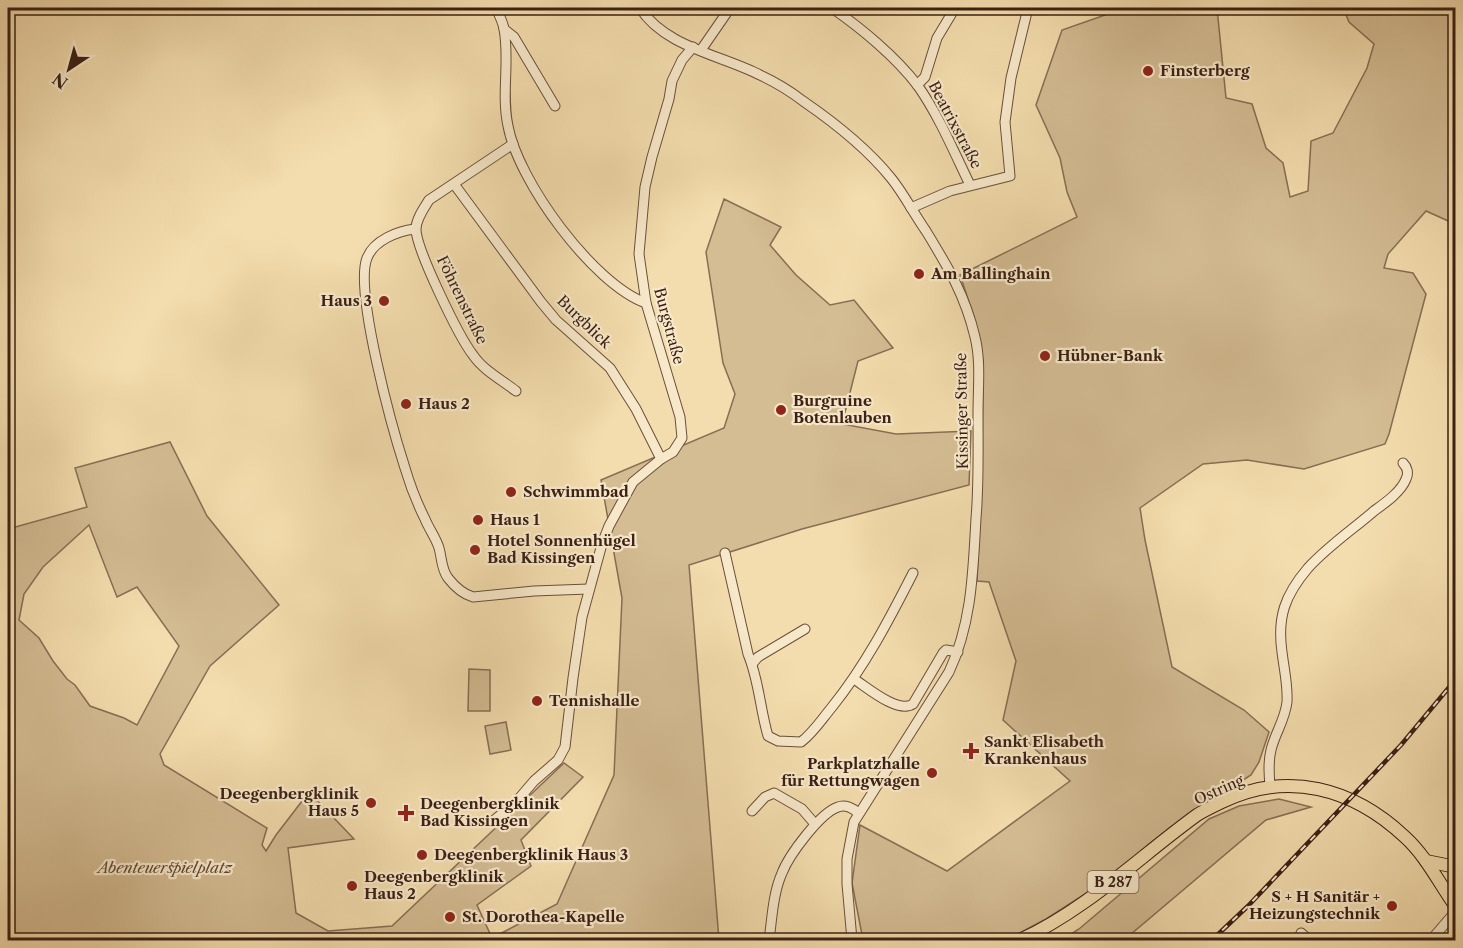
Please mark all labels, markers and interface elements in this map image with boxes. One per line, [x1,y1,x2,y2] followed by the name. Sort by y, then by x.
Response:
[39,39,99,99] north arrow
[1160,61,1250,80] place label: Finsterberg
[1141,64,1155,78] marker: Finsterberg
[49,69,72,93] text: N
[924,78,986,172] street label: Beatrixstraße
[433,252,492,347] street label: Föhrenstraße
[930,264,1051,283] place label: Am Ballinghain
[912,267,926,281] marker: Am Ballinghain
[650,285,689,366] street label: Burgstraße
[321,291,372,310] place label: Haus 3
[553,291,617,353] street label: Burgblick
[377,294,391,308] marker: Haus 3
[1057,346,1164,365] place label: Hübner-Bank
[1038,349,1052,363] marker: Hübner-Bank
[951,352,972,470] street label: Kissinger Straße
[793,391,893,427] place label: Burgruine Botenlauben
[418,394,470,413] place label: Haus 2
[399,397,413,411] marker: Haus 2
[774,403,788,417] marker: Burgruine Botenlauben
[523,482,629,501] place label: Schwimmbad
[504,485,518,499] marker: Schwimmbad
[490,510,540,529] place label: Haus 1
[471,513,485,527] marker: Haus 1
[487,531,636,567] place label: Hotel Sonnenhügel Bad Kissingen
[468,543,482,557] marker: Hotel Sonnenhügel Bad Kissingen
[549,691,640,710] place label: Tennishalle
[530,694,544,708] marker: Tennishalle
[984,732,1105,768] place label: Sankt Elisabeth Krankenhaus
[962,742,980,760] marker: Sankt Elisabeth Krankenhaus
[781,754,921,790] place label: Parkplatzhalle für Rettungwagen
[925,766,939,780] marker: Parkplatzhalle für Rettungwagen
[1191,770,1247,809] street label: Ostring
[220,784,360,820] place label: Deegenbergklinik Haus 5
[420,794,561,830] place label: Deegenbergklinik Bad Kissingen
[364,796,378,810] marker: Deegenbergklinik Haus 5
[397,804,415,822] marker: Deegenbergklinik Bad Kissingen
[434,845,628,864] place label: Deegenbergklinik Haus 3
[415,848,429,862] marker: Deegenbergklinik Haus 3
[96,858,233,877] park label: Abenteuerspielplatz
[364,867,505,903] place label: Deegenbergklinik Haus 2
[1088,871,1138,893] road number: B 287
[345,879,359,893] marker: Deegenbergklinik Haus 2
[1249,887,1381,923] place label: S + H Sanitär + Heizungstechnik
[1385,899,1399,913] marker: S + H Sanitär + Heizungstechnik
[462,907,625,926] place label: St. Dorothea-Kapelle
[443,910,457,924] marker: St. Dorothea-Kapelle

